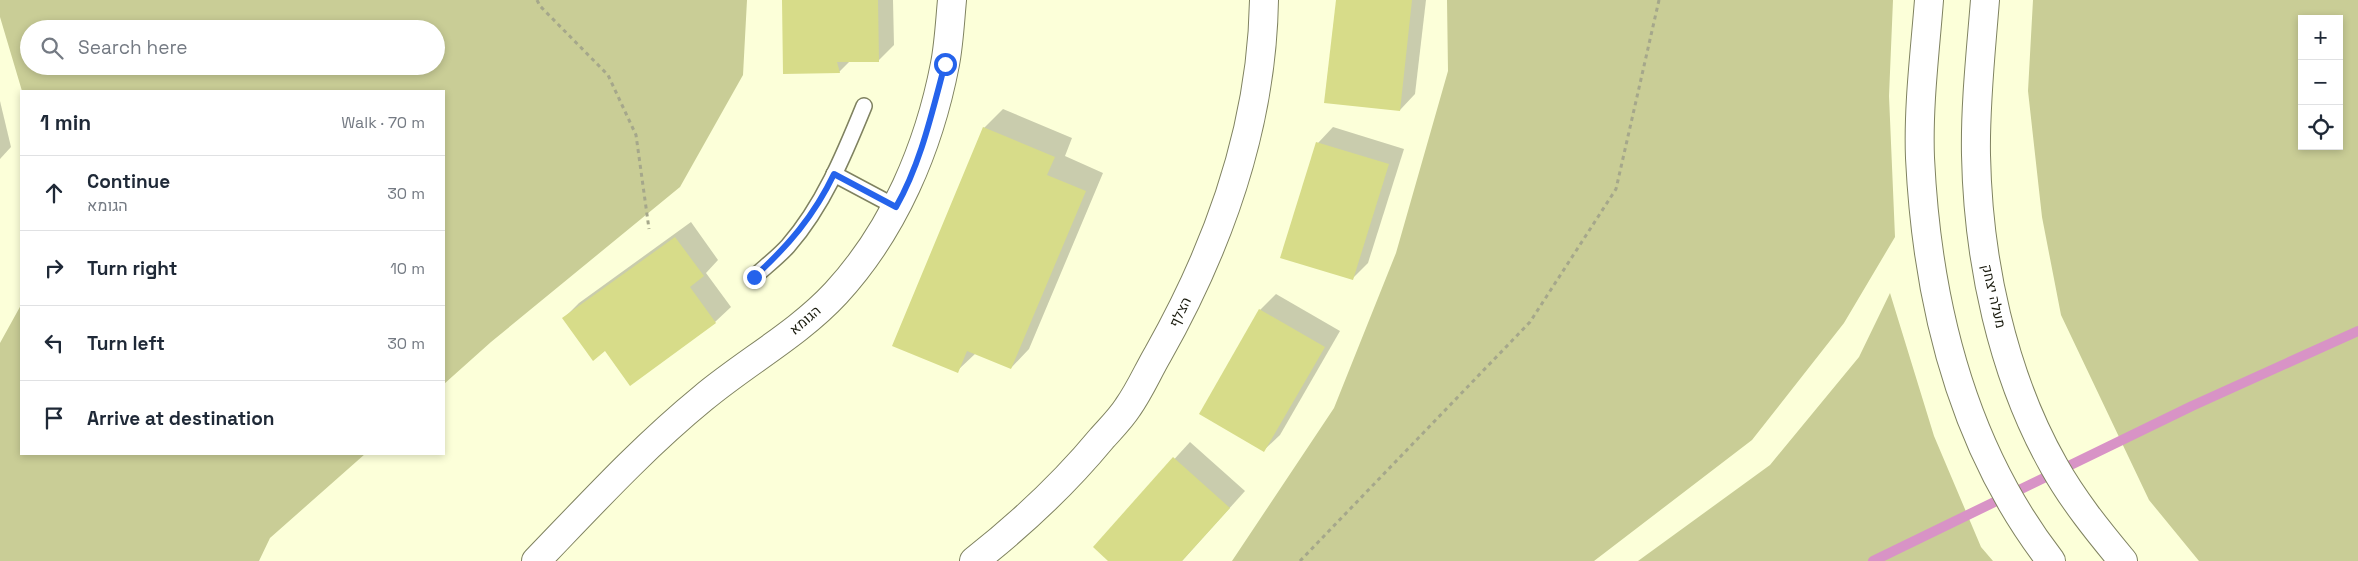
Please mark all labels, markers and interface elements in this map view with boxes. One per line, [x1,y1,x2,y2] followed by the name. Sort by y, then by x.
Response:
[2298,15,2343,150] map controls
[2298,15,2343,60] button: +
[20,20,445,75] search box
[38,34,66,62] icon: search
[78,35,188,60] text: Search here
[934,53,957,76] route start
[2298,60,2343,105] button: −
[2298,105,2343,150] button: locate
[40,109,91,136] text: 1 min
[341,112,425,133] text: Walk · 70 m
[87,169,170,194] text: Continue
[40,179,68,207] icon: ahead
[387,183,425,204] text: 30 m
[87,195,128,216] text: הגומא
[40,254,68,282] icon: right
[87,256,177,281] text: Turn right
[390,258,425,279] text: 10 m
[1978,262,2010,330] street label: מעלה יצחק
[743,266,766,289] route end
[1165,294,1195,330] street label: הצלף
[786,302,824,338] street label: הגומא
[40,329,68,357] icon: left
[87,331,165,356] text: Turn left
[387,333,425,354] text: 30 m
[40,404,68,432] icon: arrive
[87,406,275,431] text: Arrive at destination

